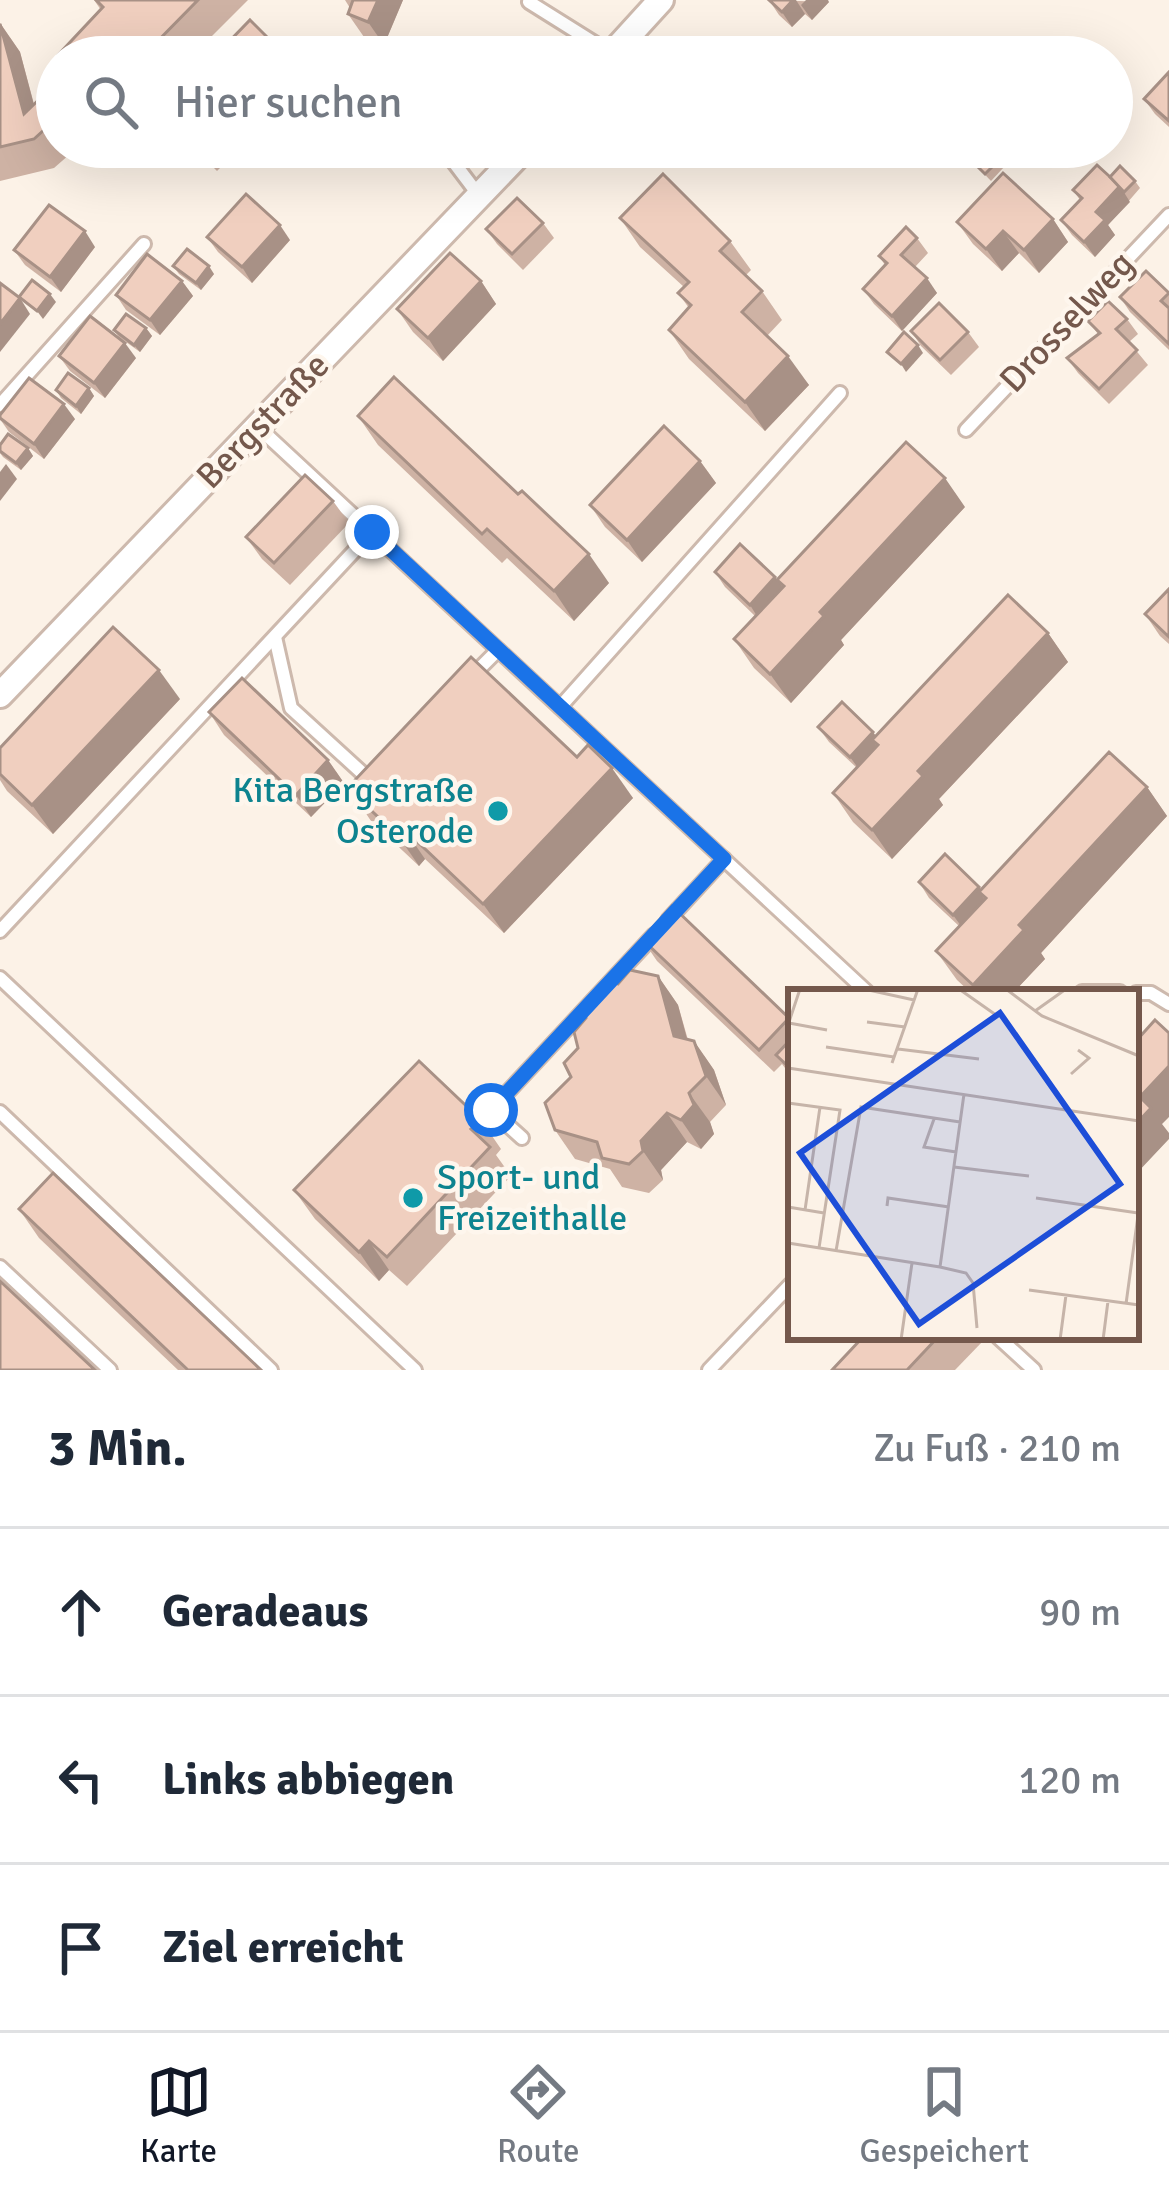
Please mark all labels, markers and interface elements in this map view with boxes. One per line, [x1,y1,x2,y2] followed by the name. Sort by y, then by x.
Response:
[36,36,1133,168] search box
[78,69,144,135] icon: search
[174,75,403,130] text: Hier suchen
[990,242,1144,402] street label: Drosselweg
[187,344,339,498] street label: Bergstraße
[345,505,399,559] route end
[232,768,474,854] place label: Kita Bergstraße Osterode
[485,798,511,824] marker: Kita Bergstraße Osterode
[788,989,1139,1340] inset map
[464,1083,518,1137] route start
[437,1155,627,1241] place label: Sport- und Freizeithalle
[400,1185,426,1211] marker: Sport- und Freizeithalle
[48,1417,187,1480] text: 3 Min.
[873,1424,1121,1472] text: Zu Fuß · 210 m
[48,1579,114,1645] icon: ahead
[162,1584,368,1639] text: Geradeaus
[1039,1588,1121,1636] text: 90 m
[48,1747,114,1813] icon: left
[162,1752,454,1807] text: Links abbiegen
[1018,1756,1121,1804] text: 120 m
[48,1915,114,1981] icon: arrive
[162,1920,404,1975] text: Ziel erreicht
[140,2059,217,2172] tab: Karte
[497,2059,579,2172] tab: Route
[859,2059,1029,2172] tab: Gespeichert

